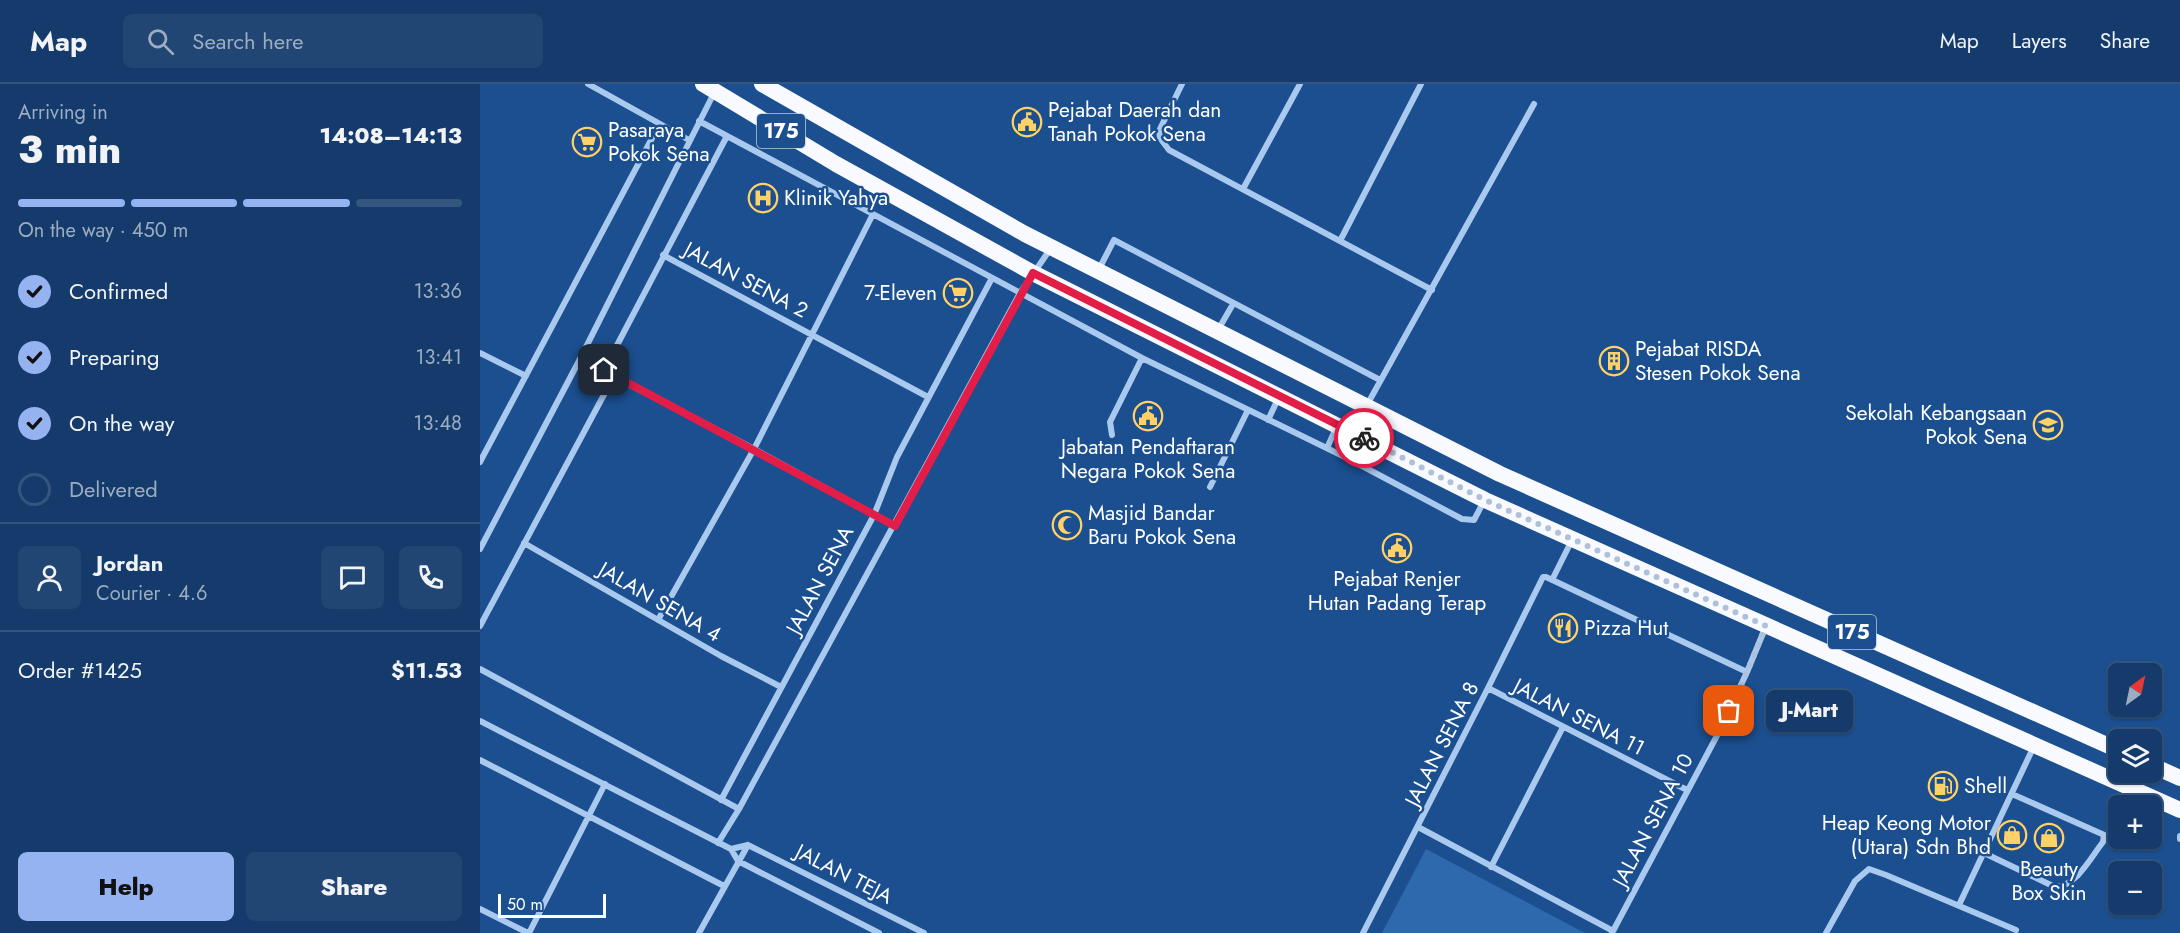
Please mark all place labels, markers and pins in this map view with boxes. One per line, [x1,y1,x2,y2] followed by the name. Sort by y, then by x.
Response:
[1048,95,1221,149] place label: Pejabat Daerah dan Tanah Pokok Sena
[1011,106,1043,138] public building icon: Pejabat Daerah dan Tanah Pokok Sena
[608,115,710,169] place label: Pasaraya Pokok Sena
[571,126,603,158] supermarket icon: Pasaraya Pokok Sena
[747,182,779,214] hospital icon: Klinik Yahya
[784,183,888,213] place label: Klinik Yahya
[942,277,974,309] supermarket icon: 7-Eleven
[864,278,937,308] place label: 7-Eleven
[1635,334,1801,388] place label: Pejabat RISDA Stesen Pokok Sena
[578,344,629,395] pin
[1598,345,1630,377] building icon: Pejabat RISDA Stesen Pokok Sena
[1845,398,2027,452] place label: Sekolah Kebangsaan Pokok Sena
[1132,400,1164,432] public building icon: Jabatan Pendaftaran Negara Pokok Sena
[2032,409,2064,441] school or university icon: Sekolah Kebangsaan Pokok Sena
[1058,432,1235,486] place label: Jabatan Pendaftaran Negara Pokok Sena
[1088,498,1236,552] place label: Masjid Bandar Baru Pokok Sena
[1051,509,1083,541] mosque icon: Masjid Bandar Baru Pokok Sena
[1381,532,1413,564] public building icon: Pejabat Renjer Hutan Padang Terap
[1308,564,1486,618] place label: Pejabat Renjer Hutan Padang Terap
[1547,612,1579,644] restaurant icon: Pizza Hut
[1584,613,1668,643] place label: Pizza Hut
[1703,685,1754,736] pin
[1765,690,1852,732] callout: J-Mart
[1927,770,1959,802] fuel station icon: Shell
[1964,771,2007,801] place label: Shell
[1822,808,1992,862] place label: Heap Keong Motor (Utara) Sdn Bhd
[1996,819,2028,851] shop icon: Heap Keong Motor (Utara) Sdn Bhd
[2033,822,2065,854] shop icon: Beauty Box Skin
[2011,854,2087,908] place label: Beauty Box Skin

